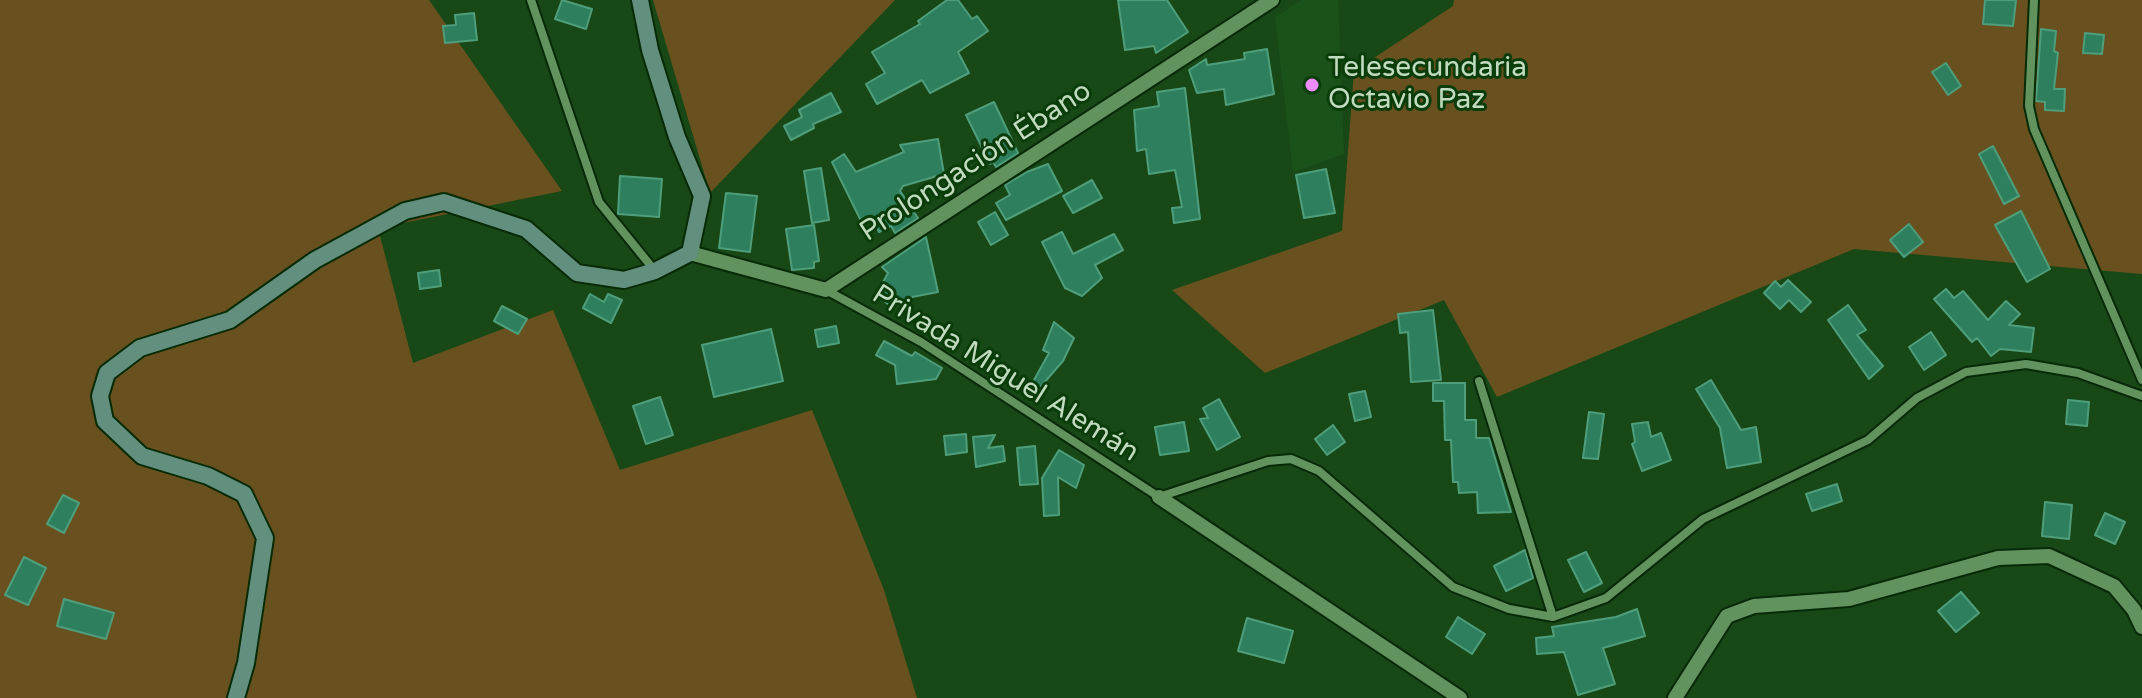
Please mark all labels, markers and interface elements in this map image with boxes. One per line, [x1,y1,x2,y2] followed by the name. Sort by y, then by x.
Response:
[1328,52,1527,118] place label: Telesecundaria Octavio Paz
[854,75,1098,249] street label: Prolongación Ébano
[1303,76,1321,94] marker: Telesecundaria Octavio Paz
[866,278,1144,470] street label: Privada Miguel Alemán

